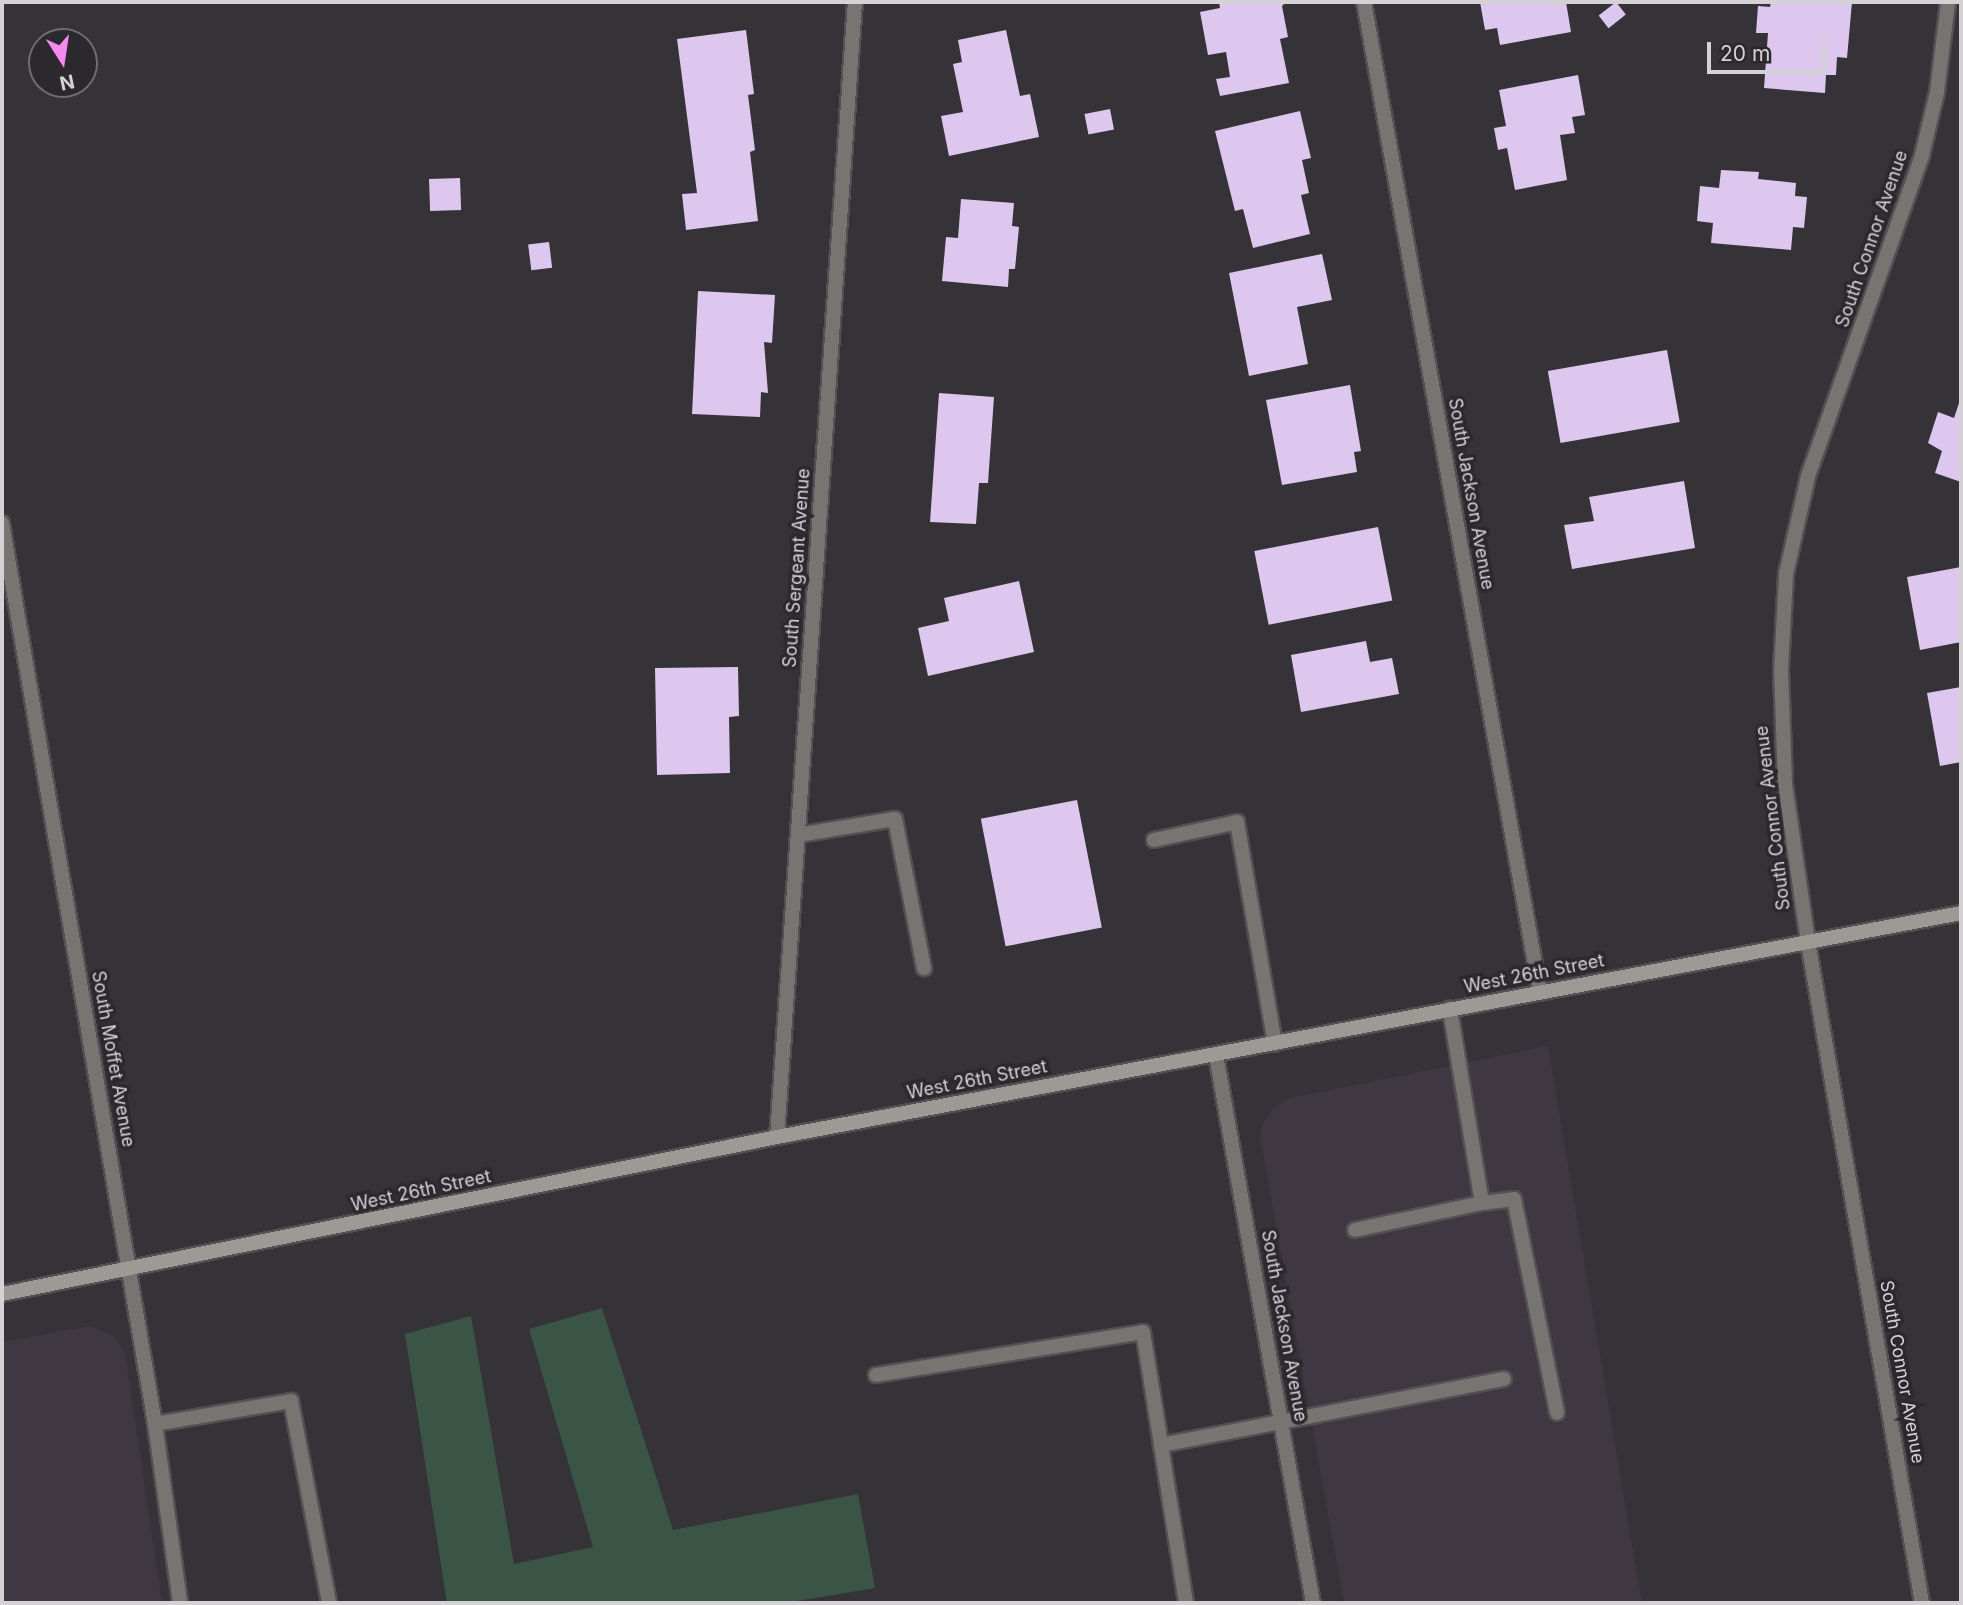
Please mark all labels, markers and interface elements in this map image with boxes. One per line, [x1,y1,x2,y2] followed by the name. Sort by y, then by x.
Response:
[28,28,98,98] north arrow
[1711,28,1830,72] scale bar
[1720,41,1770,66] text: 20 m
[58,69,77,95] text: N
[1832,148,1912,330] street label: South Connor Avenue
[1443,396,1499,592] street label: South Jackson Avenue
[779,468,815,668] street label: South Sergeant Avenue
[1751,725,1795,911] street label: South Connor Avenue
[1462,950,1606,998] street label: West 26th Street
[87,969,139,1149] street label: South Moffet Avenue
[905,1056,1049,1104] street label: West 26th Street
[349,1166,493,1216] street label: West 26th Street
[1256,1228,1312,1424] street label: South Jackson Avenue
[1875,1279,1929,1465] street label: South Connor Avenue

